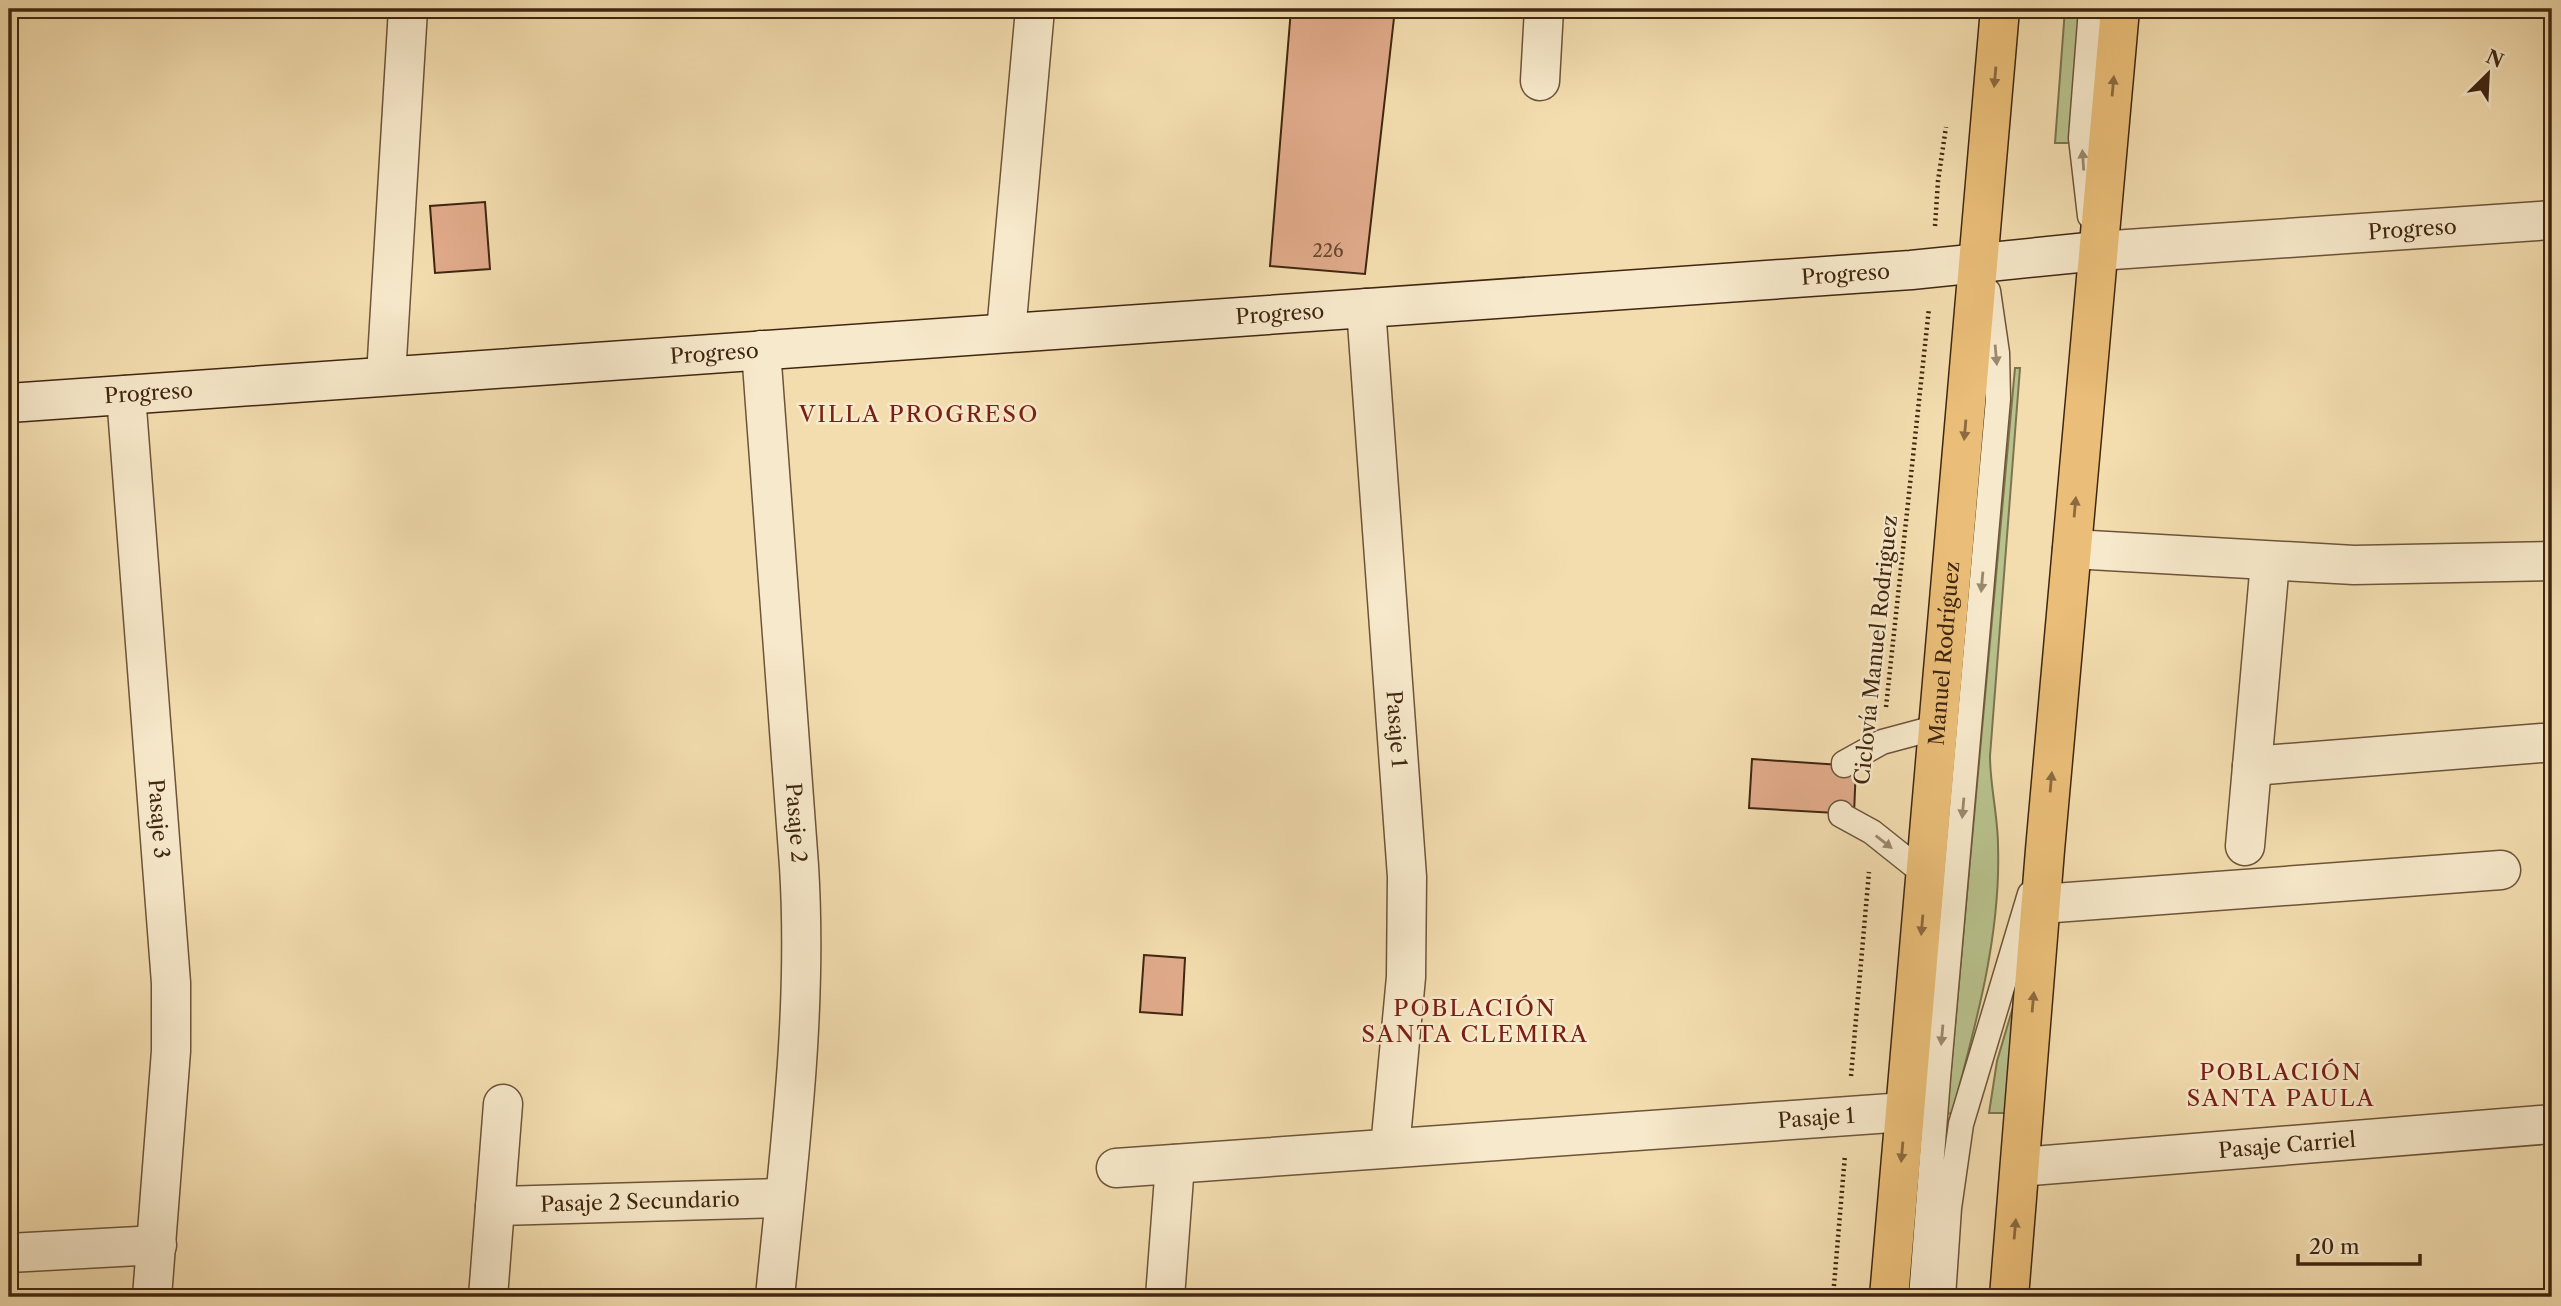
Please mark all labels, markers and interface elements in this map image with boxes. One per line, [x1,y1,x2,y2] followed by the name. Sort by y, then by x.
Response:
[2452,38,2522,108] north arrow
[2482,45,2507,73] text: N
[1989,66,2000,88] one-way arrow
[2108,75,2119,97] one-way arrow
[2077,149,2088,171] one-way arrow
[2367,214,2457,245] street label: Progreso
[1312,240,1344,262] house number: 226
[1800,259,1891,290] street label: Progreso
[1235,298,1325,329] street label: Progreso
[669,338,759,369] street label: Progreso
[1991,344,2002,366] one-way arrow
[103,377,194,408] street label: Progreso
[798,400,1039,428] district label: VILLA PROGRESO
[1959,419,1970,441] one-way arrow
[2070,496,2081,518] one-way arrow
[1849,514,1902,786] street label: Ciclovía Manuel Rodriguez
[1924,560,1964,746] street label: Manuel Rodríguez
[1976,571,1987,593] one-way arrow
[1382,690,1412,768] street label: Pasaje 1
[2046,771,2057,793] one-way arrow
[143,778,174,859] street label: Pasaje 3
[781,782,812,864] street label: Pasaje 2
[1957,797,1968,819] one-way arrow
[1875,834,1893,849] one-way arrow
[1916,915,1927,937] one-way arrow
[2028,991,2039,1013] one-way arrow
[1361,994,1589,1048] district label: POBLACIÓN SANTA CLEMIRA
[1936,1024,1947,1046] one-way arrow
[2186,1058,2376,1112] district label: POBLACIÓN SANTA PAULA
[1777,1103,1856,1133] street label: Pasaje 1
[2217,1127,2357,1163] street label: Pasaje Carriel
[1896,1141,1907,1163] one-way arrow
[540,1186,740,1217] street label: Pasaje 2 Secundario
[2010,1218,2021,1240] one-way arrow
[2298,1222,2421,1266] scale bar
[2309,1234,2360,1259] text: 20 m

